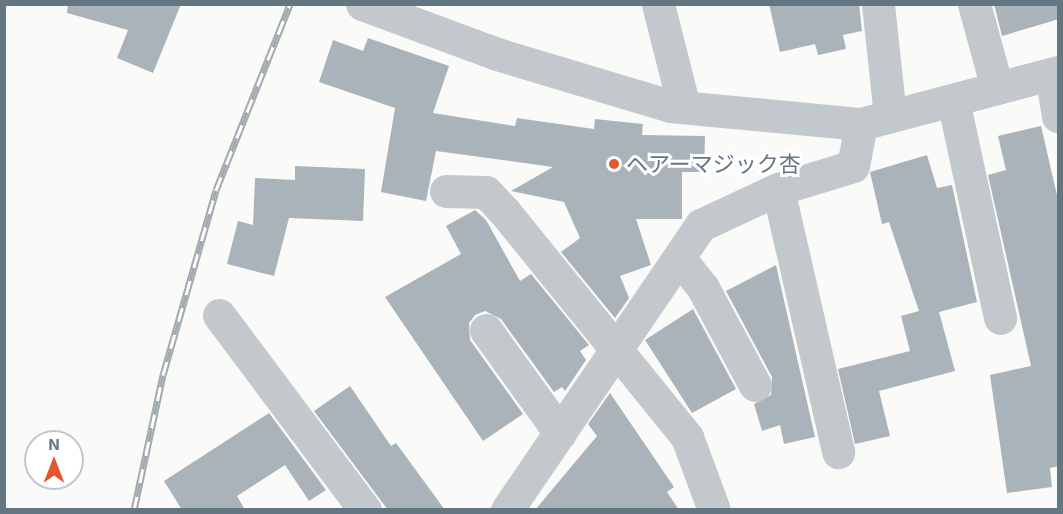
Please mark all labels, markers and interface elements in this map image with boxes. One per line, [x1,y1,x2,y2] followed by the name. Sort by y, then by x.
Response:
[626,151,801,177] place label: ヘアーマジック杏
[607,157,621,171] marker: ヘアーマジック杏
[24,430,84,490] north arrow
[48,434,60,453] text: N

